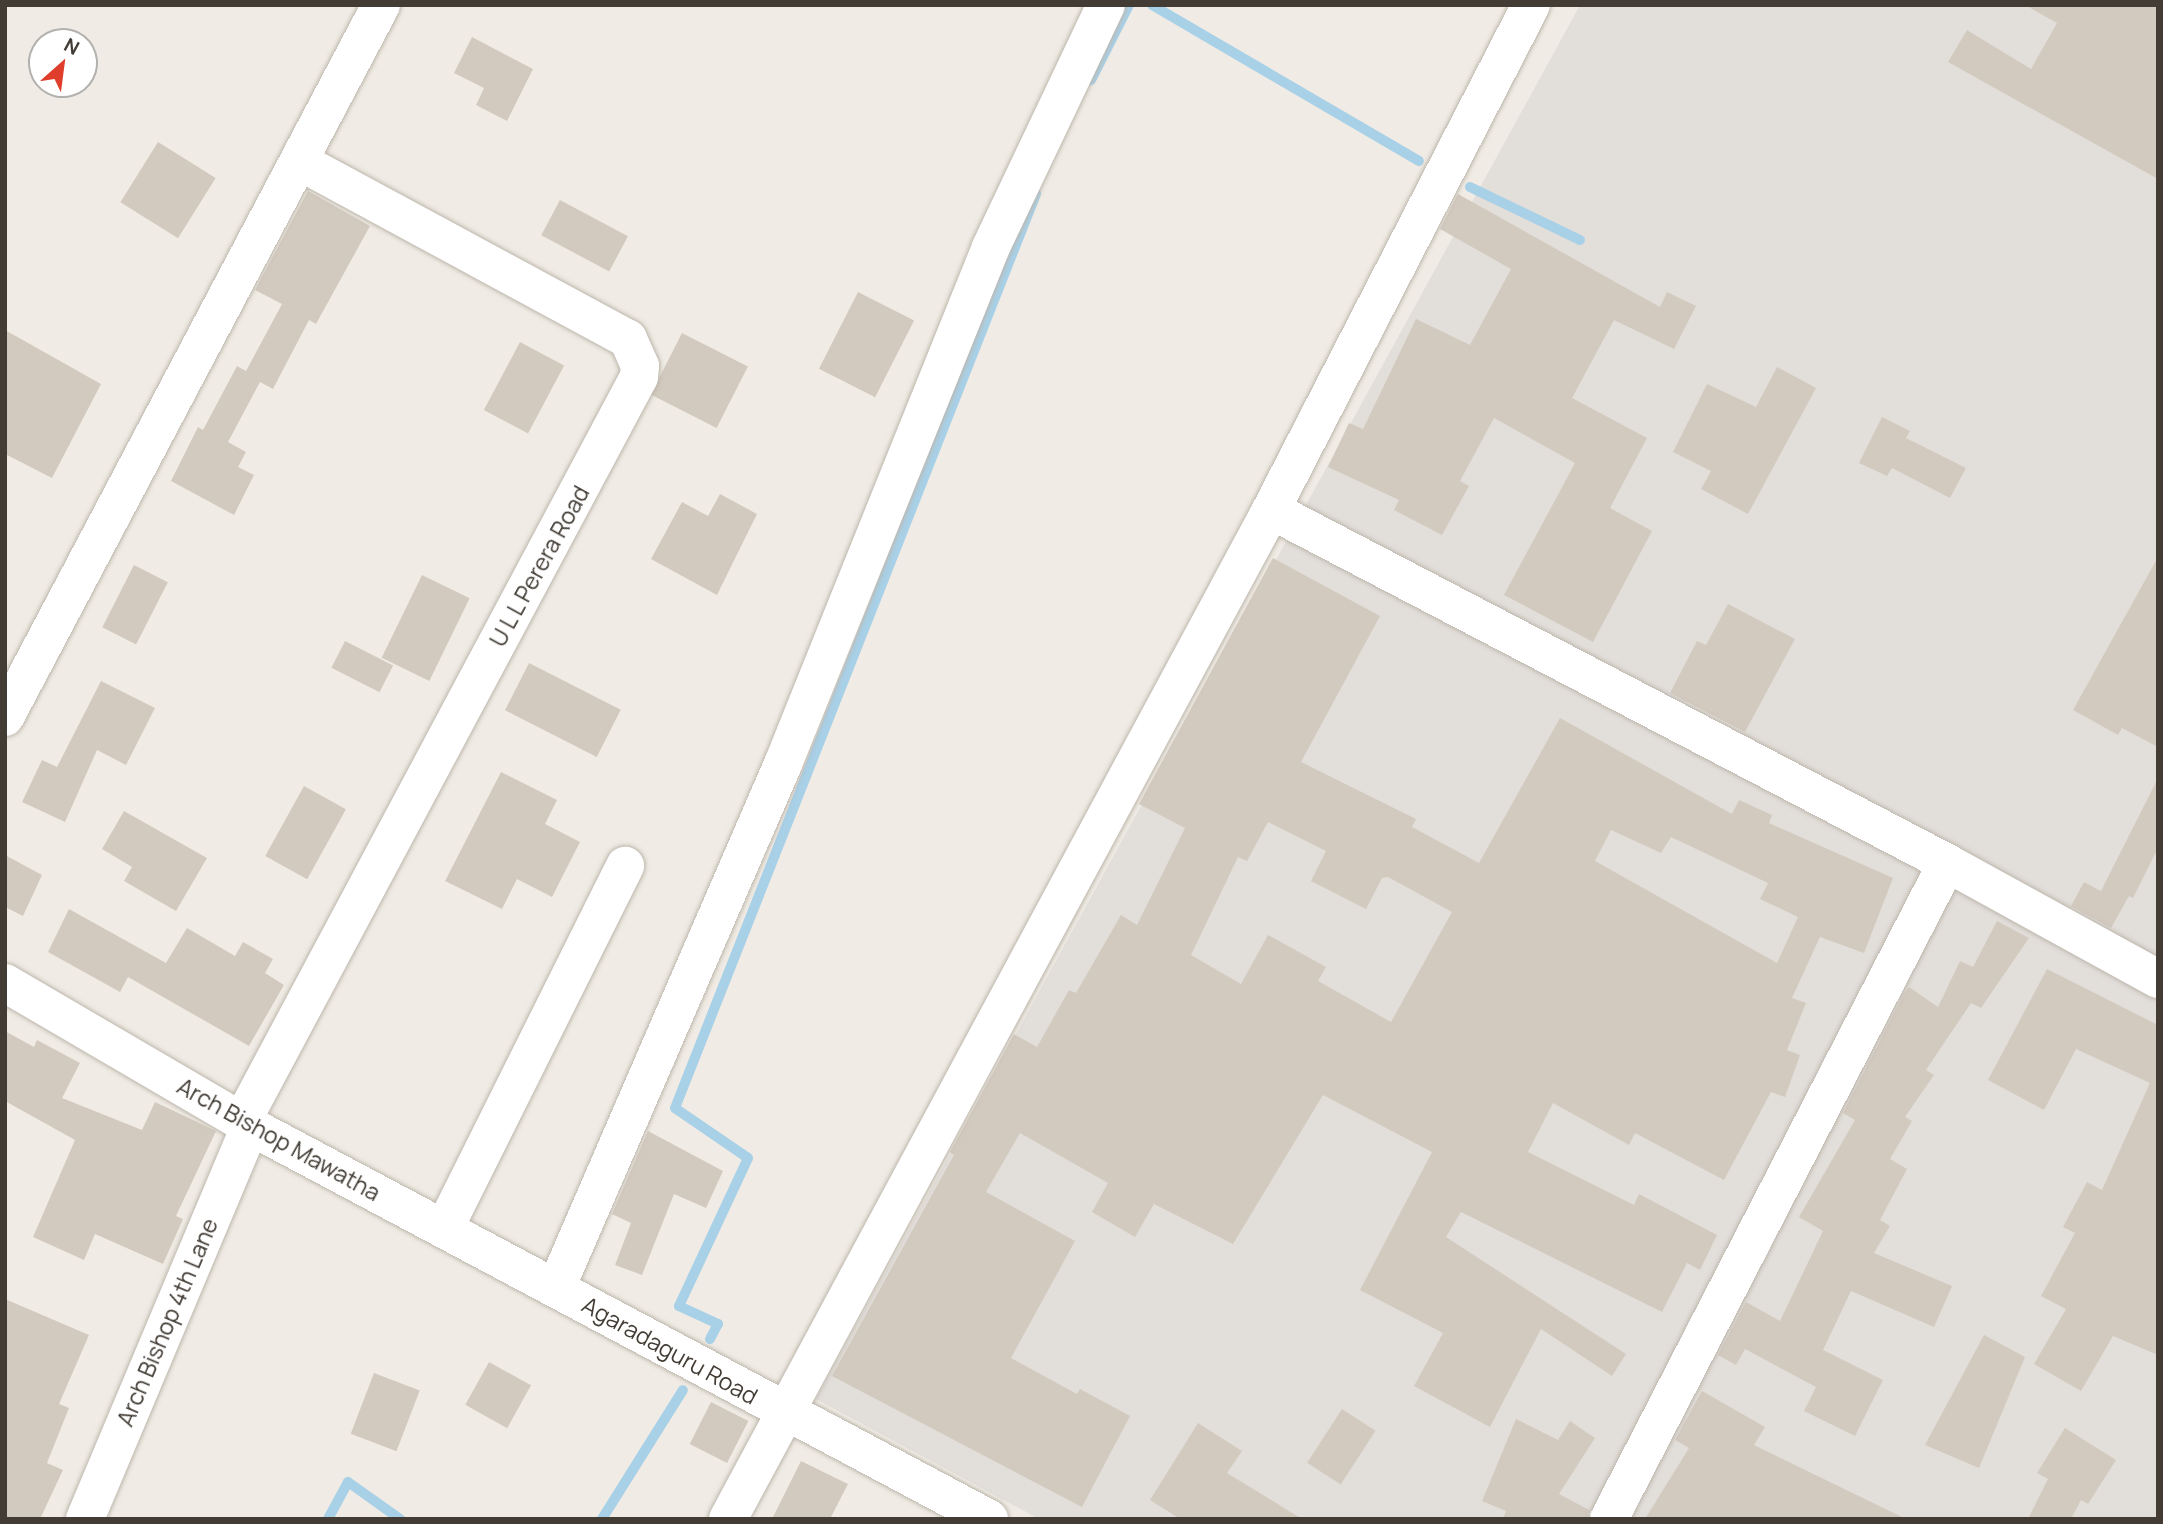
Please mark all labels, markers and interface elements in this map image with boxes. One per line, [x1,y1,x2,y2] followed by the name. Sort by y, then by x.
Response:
[28,28,98,98] north arrow
[60,32,84,61] text: N
[483,480,595,652] street label: U L L Perera Road
[173,1072,385,1206] street label: Arch Bishop Mawatha
[111,1214,223,1430] street label: Arch Bishop 4th Lane
[577,1290,763,1410] street label: Agaradaguru Road

